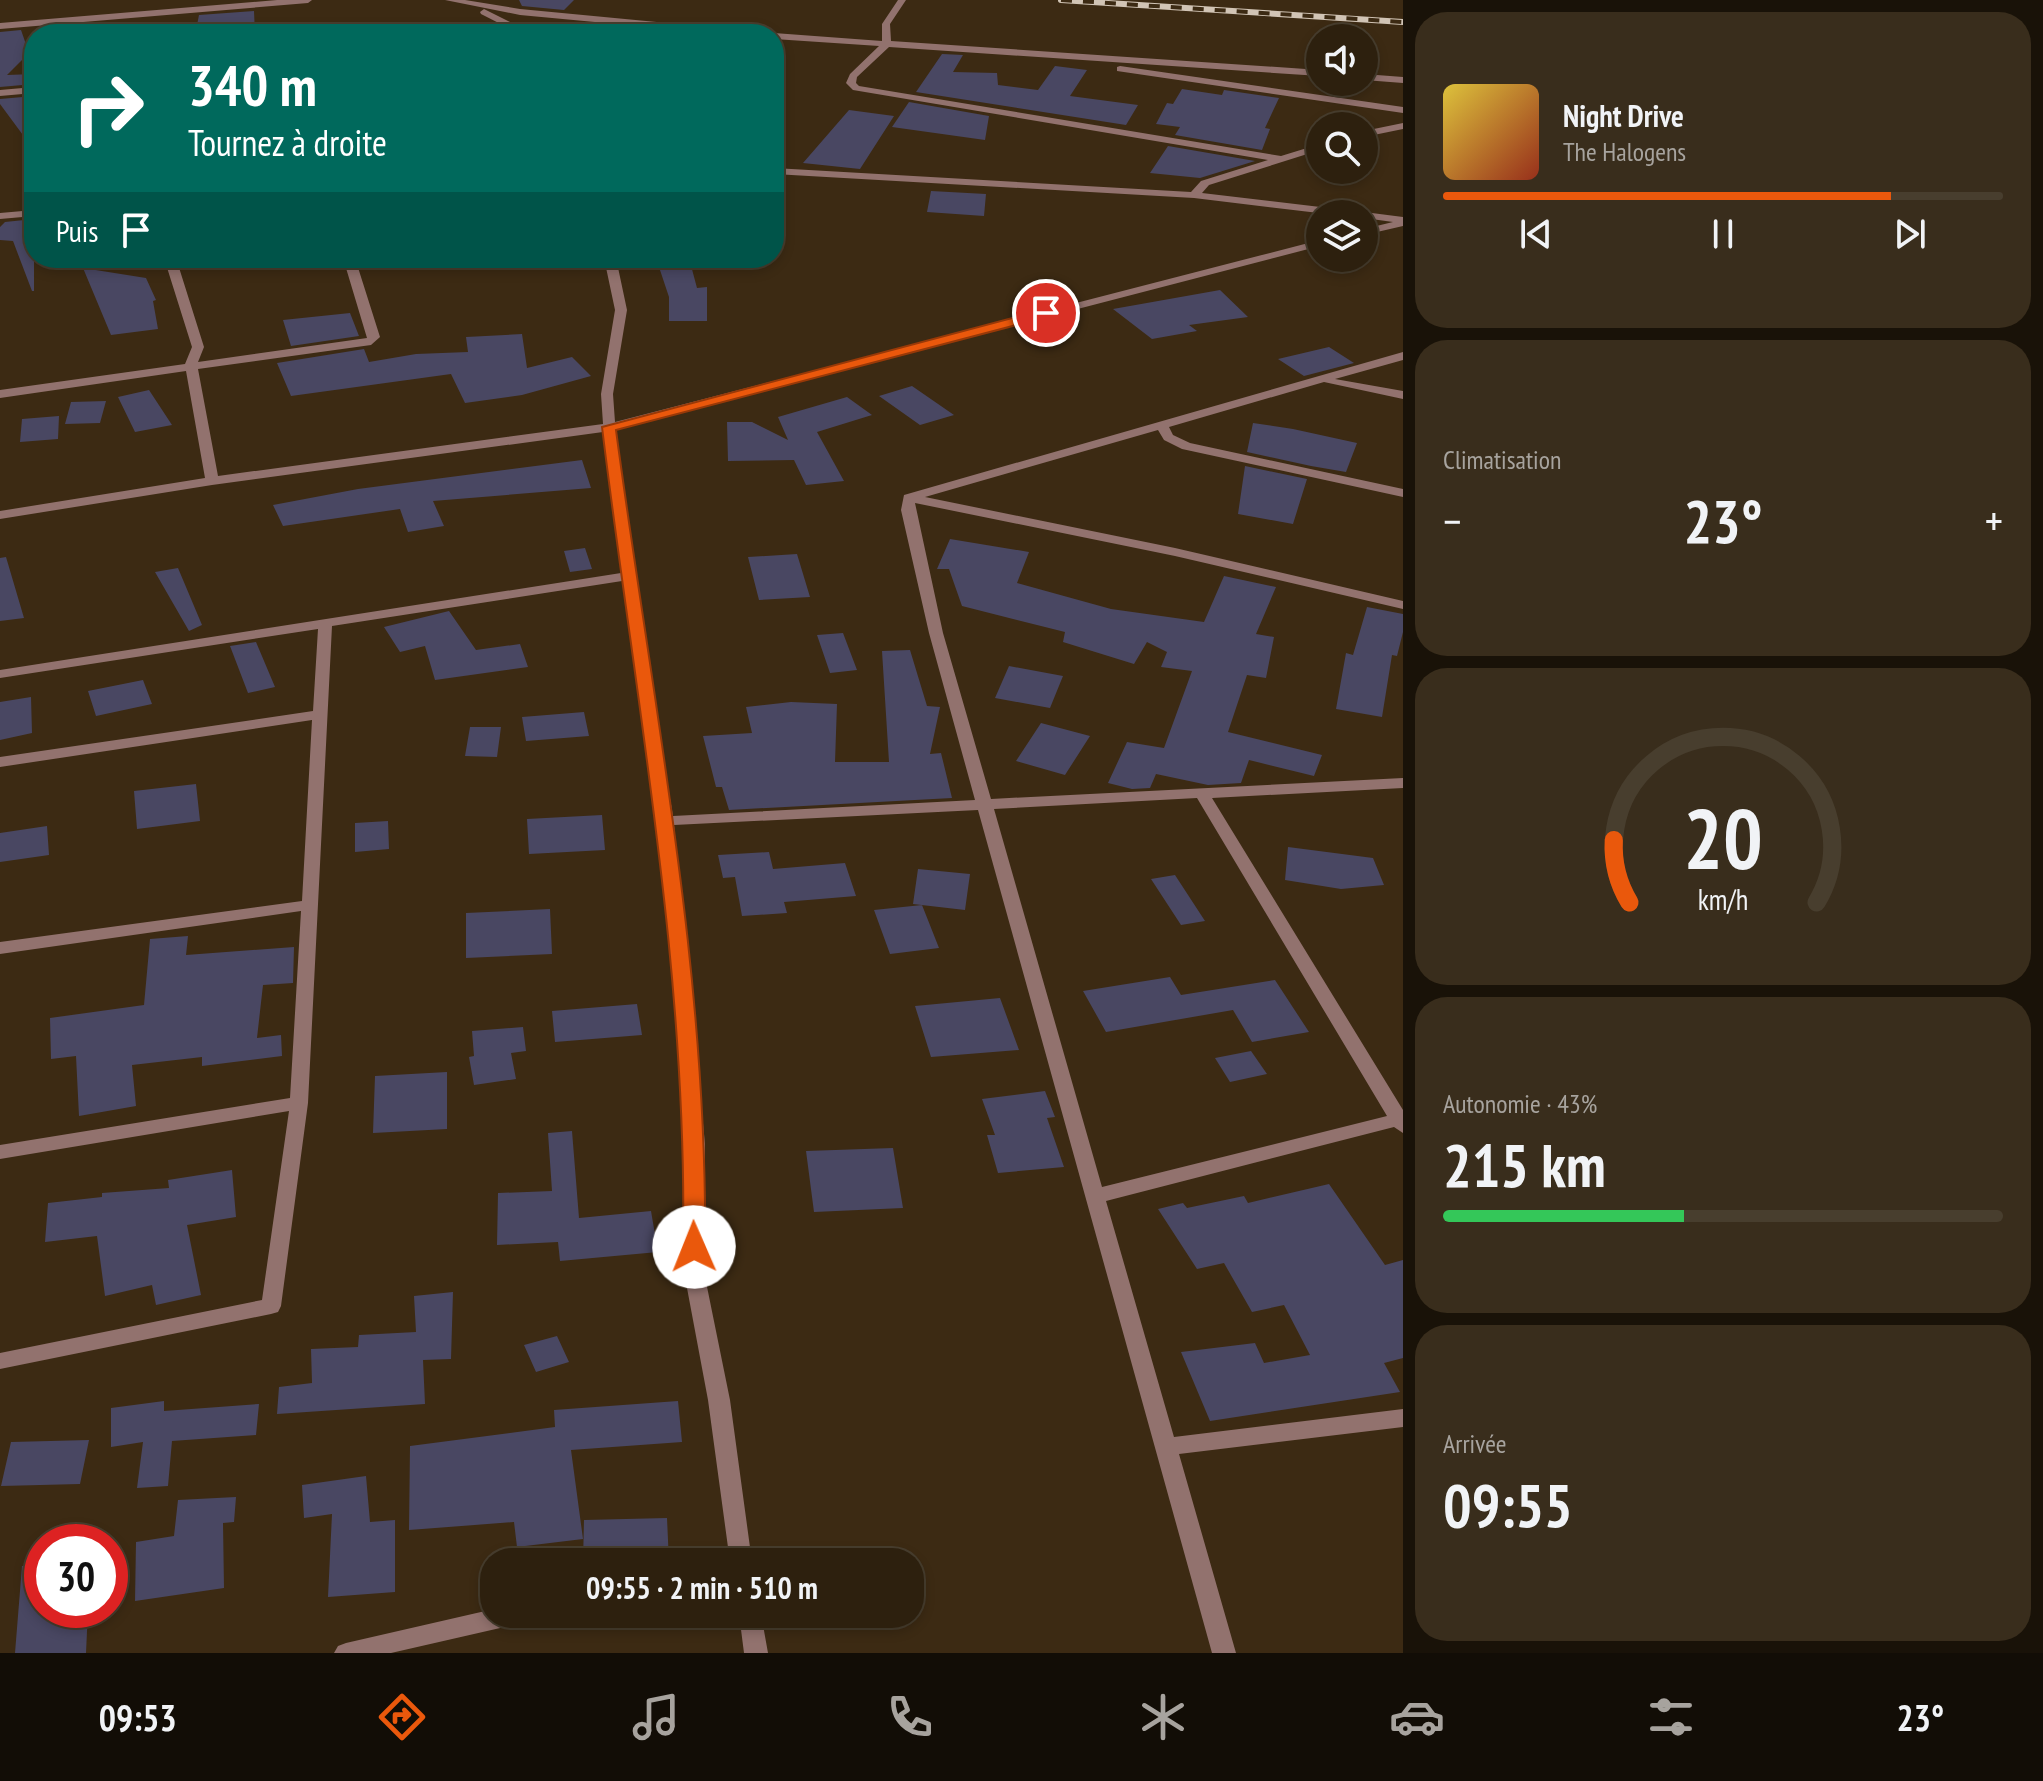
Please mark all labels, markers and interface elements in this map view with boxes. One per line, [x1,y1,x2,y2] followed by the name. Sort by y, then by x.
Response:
[1306,24,1378,272] map controls
[1306,24,1378,96] button: sound
[188,49,317,121] text: 340 m
[56,56,160,160] icon: right
[1563,96,1684,135] text: Night Drive
[1306,112,1378,184] button: search
[188,119,387,166] text: Tournez à droite
[1563,135,1686,168] text: The Halogens
[1306,200,1378,272] button: layers
[114,208,158,252] icon: arrive
[56,211,98,250] text: Puis
[1514,212,1558,256] icon: previous
[1701,212,1745,256] icon: pause
[1888,212,1932,256] icon: next
[1012,279,1080,347] pin
[1024,291,1068,335] icon: arrive
[1443,443,1561,476] text: Climatisation
[1683,482,1763,560] text: 23°
[1443,492,1461,549] text: −
[1985,492,2003,549] text: +
[1683,783,1763,891] text: 20
[1698,881,1748,918] text: km/h
[1443,1087,1597,1120] text: Autonomie · 43%
[1443,1126,1606,1204] text: 215 km
[652,1205,736,1289] position arrow
[1443,1427,1507,1460] text: Arrivée
[1443,1466,1573,1544] text: 09:55
[24,1524,128,1628] speed limit sign: 30
[586,1568,818,1607] text: 09:55 · 2 min · 510 m
[374,1689,430,1745] icon: directions
[628,1689,684,1745] icon: music
[882,1689,938,1745] icon: phone
[1135,1689,1191,1745] icon: climate
[1389,1689,1445,1745] icon: car
[1643,1689,1699,1745] icon: filters
[99,1694,177,1741] text: 09:53
[1897,1694,1944,1741] text: 23°

